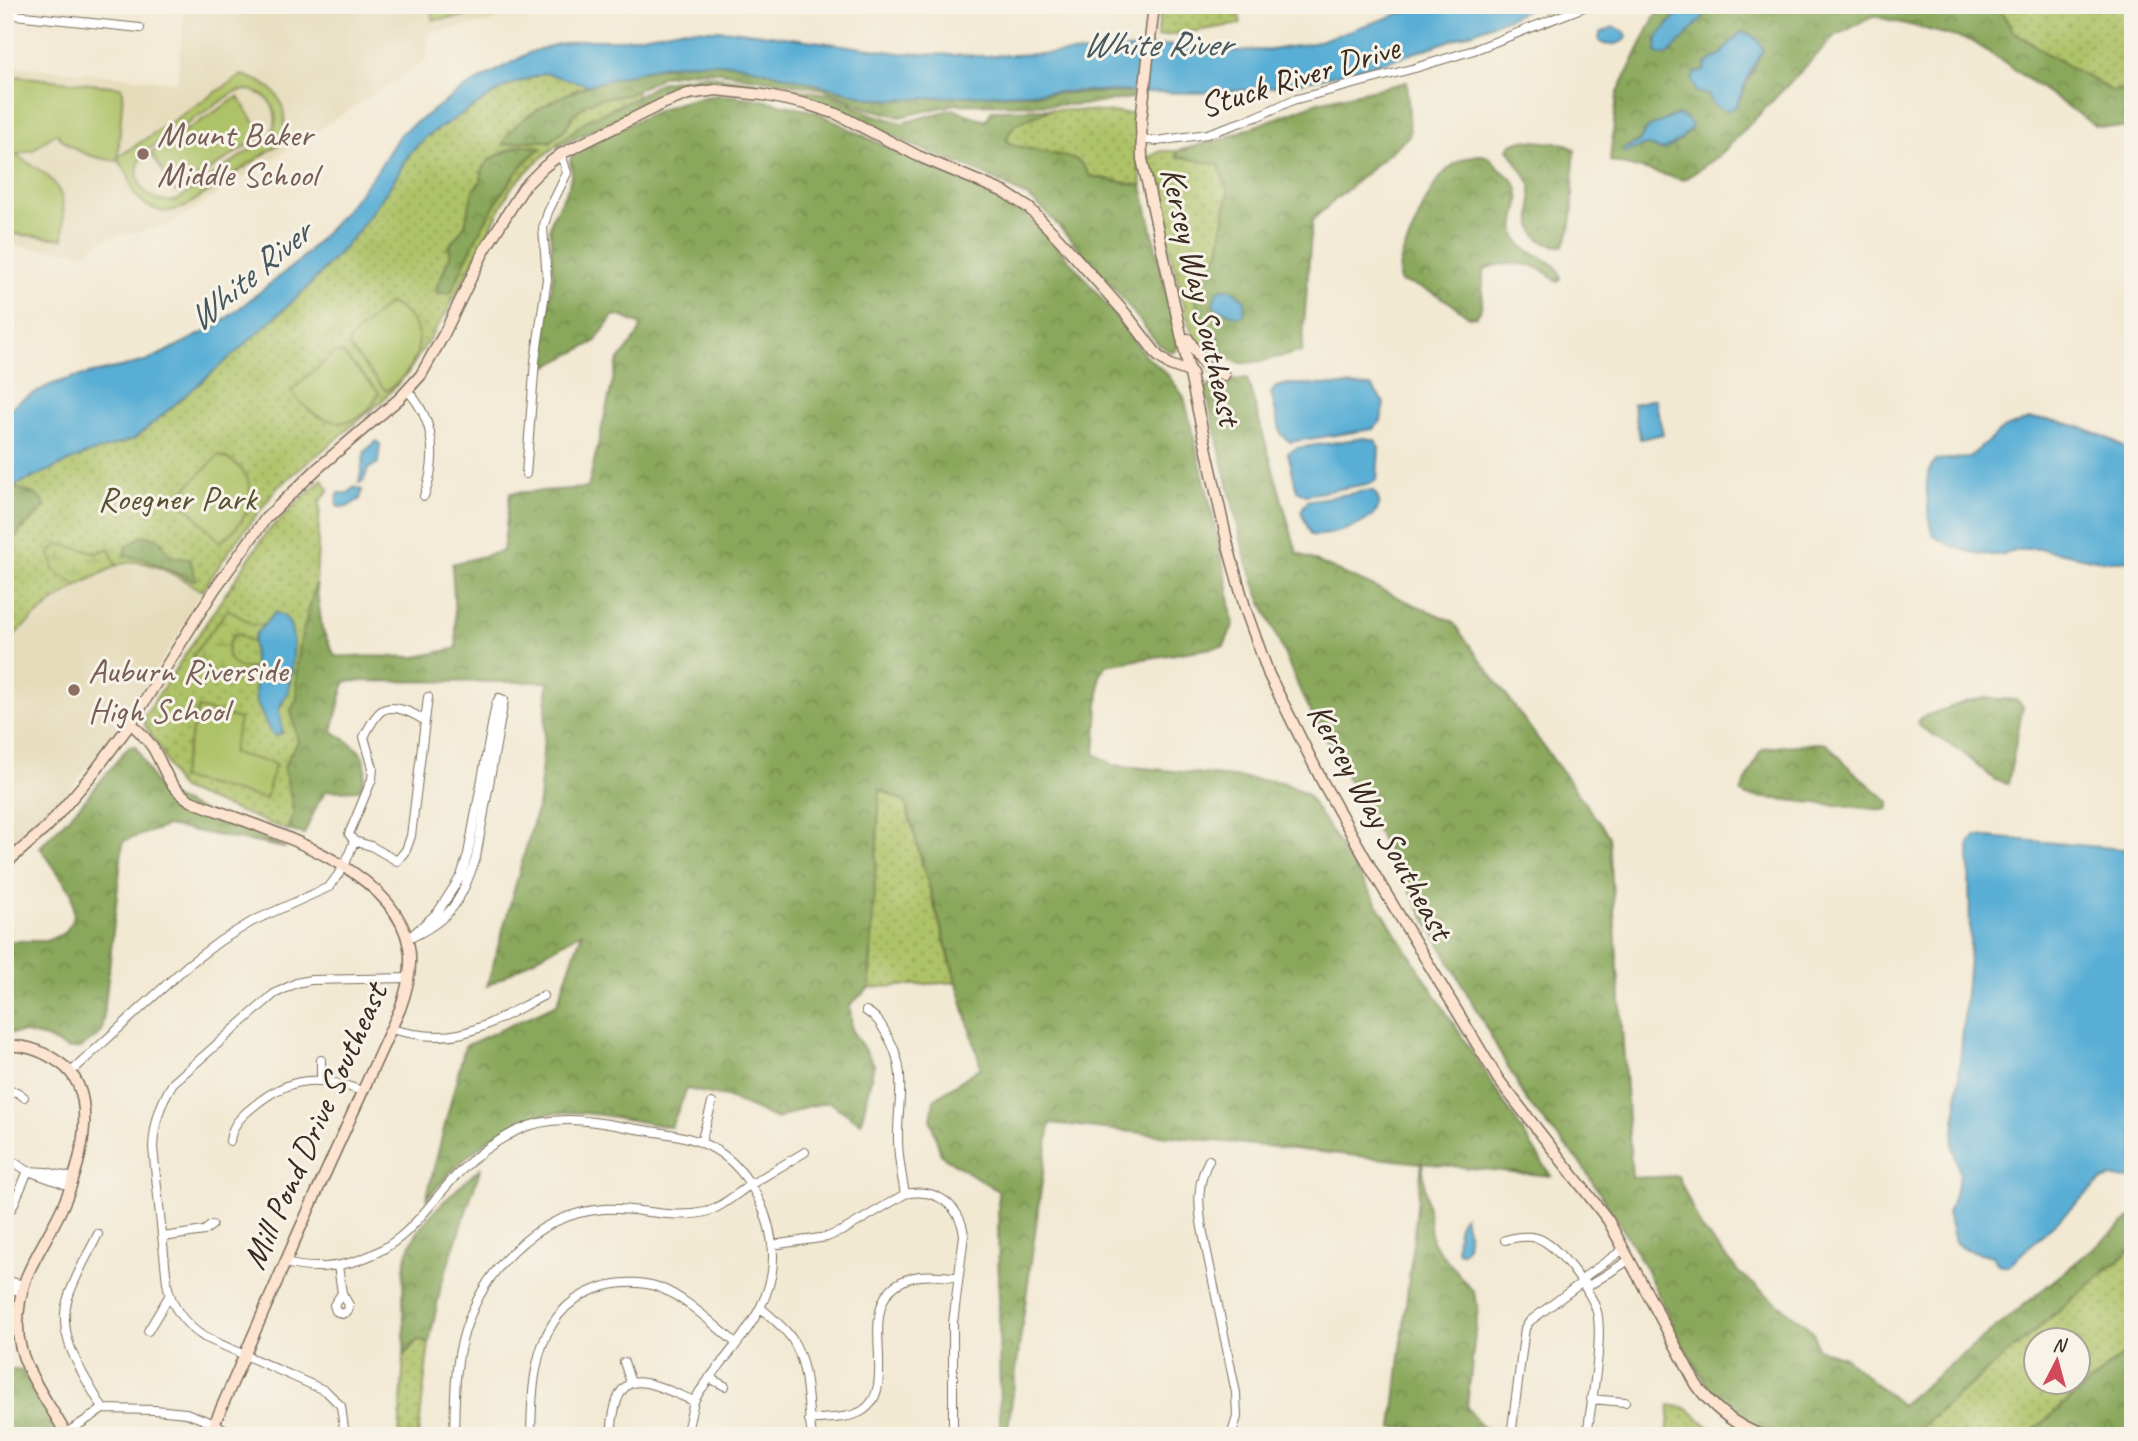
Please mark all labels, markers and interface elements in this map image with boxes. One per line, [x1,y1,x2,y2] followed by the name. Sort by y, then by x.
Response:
[1082,20,1237,67] water label: White River
[1194,24,1407,128] street label: Stuck River Drive
[157,112,324,197] place label: Mount Baker Middle School
[135,146,151,162] marker: Mount Baker Middle School
[1150,163,1254,433] street label: Kersey Way Southeast
[177,206,325,341] water label: White River
[98,476,258,521] park label: Roegner Park
[88,648,290,733] place label: Auburn Riverside High School
[66,682,82,698] marker: Auburn Riverside High School
[1297,695,1466,950] street label: Kersey Way Southeast
[231,973,399,1276] street label: Mill Pond Drive Southeast
[2022,1326,2092,1396] north arrow
[2052,1333,2069,1358] text: N

